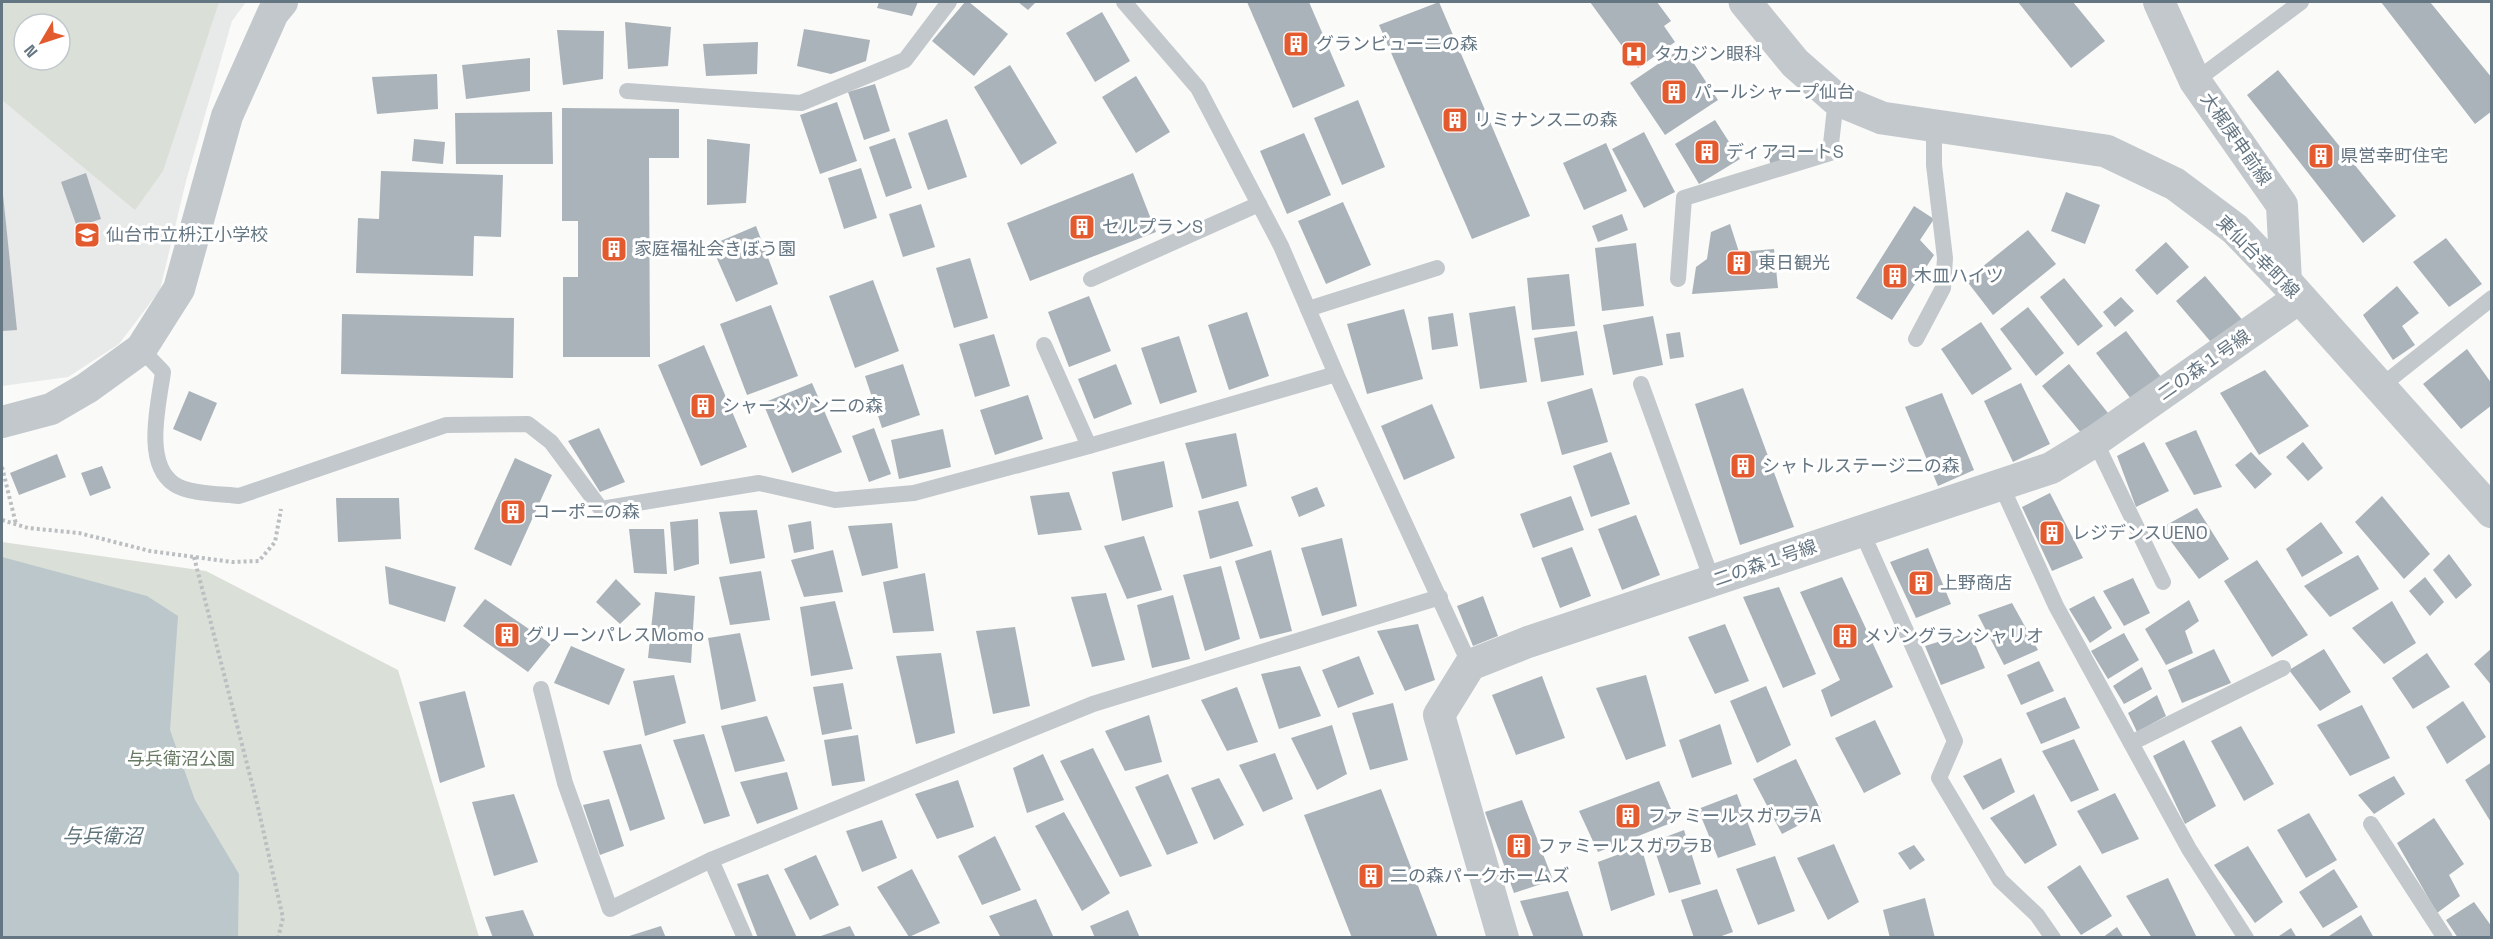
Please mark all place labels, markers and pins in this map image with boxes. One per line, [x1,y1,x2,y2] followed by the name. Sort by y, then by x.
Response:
[1281,29,1311,59] building icon: グランビューニの森
[1316,32,1478,55] place label: グランビューニの森
[1619,39,1649,69] hospital icon: タカジン眼科
[1654,42,1762,65] place label: タカジン眼科
[1659,77,1689,107] building icon: パールシャープ仙台
[1694,80,1855,103] place label: パールシャープ仙台
[1440,105,1470,135] building icon: リミナンス二の森
[1474,108,1618,131] place label: リミナンス二の森
[1692,137,1722,167] building icon: ディアコートS
[1726,140,1844,163] place label: ディアコートS
[2306,141,2336,171] building icon: 県営幸町住宅
[2340,144,2448,167] place label: 県営幸町住宅
[1067,212,1097,242] building icon: セルプランS
[1102,215,1203,238] place label: セルプランS
[72,220,102,250] school or university icon: 仙台市立枡江小学校
[106,223,268,246] place label: 仙台市立枡江小学校
[599,234,629,264] building icon: 家庭福祉会きぼう園
[634,237,796,260] place label: 家庭福祉会きぼう園
[1724,248,1754,278] building icon: 東日観光
[1758,251,1830,274] place label: 東日観光
[1880,261,1910,291] building icon: 木皿ハイツ
[1914,264,2004,287] place label: 木皿ハイツ
[688,391,718,421] building icon: シャーメゾン二の森
[722,394,883,417] place label: シャーメゾン二の森
[1728,451,1758,481] building icon: シャトルステージ二の森
[1762,454,1960,477] place label: シャトルステージ二の森
[498,497,528,527] building icon: コーポ二の森
[532,500,640,523] place label: コーポ二の森
[2037,518,2067,548] building icon: レジデンスUENO
[2072,521,2208,544] place label: レジデンスUENO
[1906,568,1936,598] building icon: 上野商店
[1940,571,2012,594] place label: 上野商店
[492,620,522,650] building icon: グリーンパレスMomo
[1830,621,1860,651] building icon: メゾングランシャリオ
[526,623,704,646] place label: グリーンパレスMomo
[1864,624,2044,647] place label: メゾングランシャリオ
[1613,801,1643,831] building icon: ファミールスガワラA
[1648,804,1821,827] place label: ファミールスガワラA
[1504,831,1534,861] building icon: ファミールスガワラB
[1538,834,1712,857] place label: ファミールスガワラB
[1356,861,1386,891] building icon: 二の森パークホームズ
[1390,864,1569,887] place label: 二の森パークホームズ

